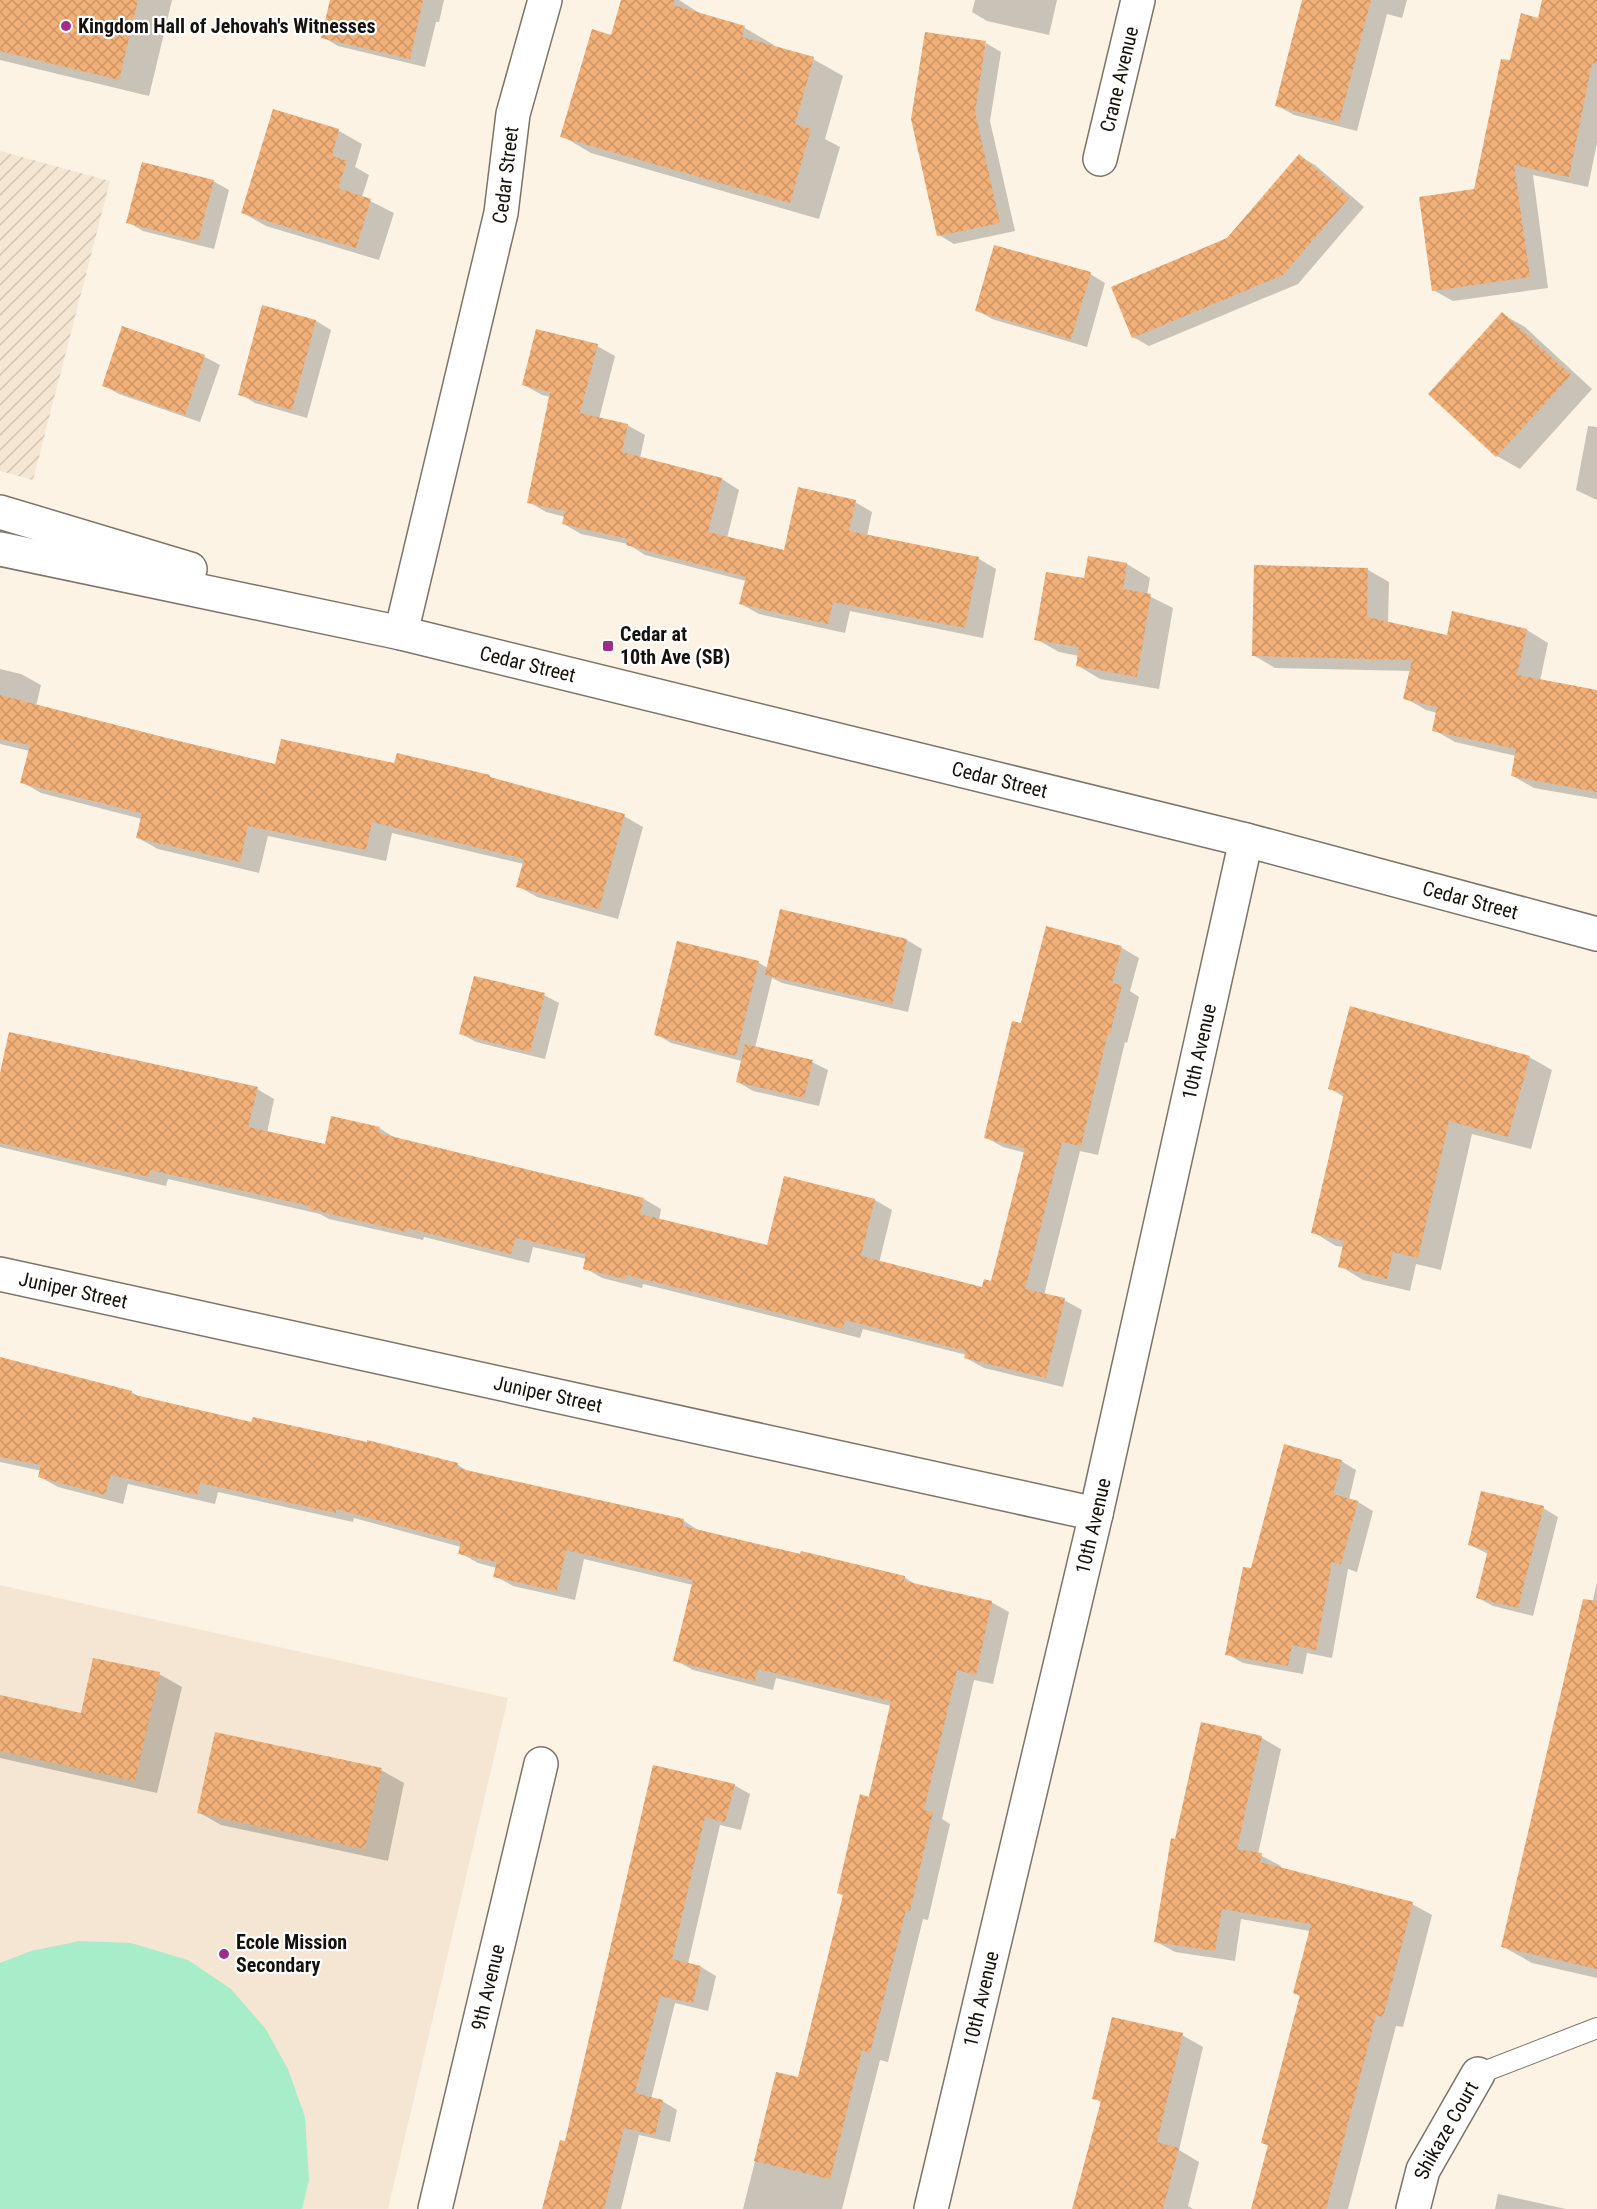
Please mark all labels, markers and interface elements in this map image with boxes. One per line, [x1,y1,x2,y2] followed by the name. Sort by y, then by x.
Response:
[78,14,376,38] place label: Kingdom Hall of Jehovah's Witnesses
[59,19,73,33] marker: Kingdom Hall of Jehovah's Witnesses
[1095,24,1143,135] street label: Crane Avenue
[487,125,523,226] street label: Cedar Street
[620,622,730,669] place label: Cedar at 10th Ave (SB)
[601,639,615,653] marker: Cedar at 10th Ave (SB)
[477,641,578,687] street label: Cedar Street
[949,756,1050,803] street label: Cedar Street
[1420,876,1521,924] street label: Cedar Street
[1177,1001,1221,1102] street label: 10th Avenue
[17,1267,130,1314] street label: Juniper Street
[491,1370,605,1418] street label: Juniper Street
[1070,1476,1116,1576] street label: 10th Avenue
[236,1930,347,1977] place label: Ecole Mission Secondary
[466,1942,510,2033] street label: 9th Avenue
[217,1947,231,1961] marker: Ecole Mission Secondary
[958,1949,1004,2049] street label: 10th Avenue
[1409,2077,1483,2182] street label: Shikaze Court

